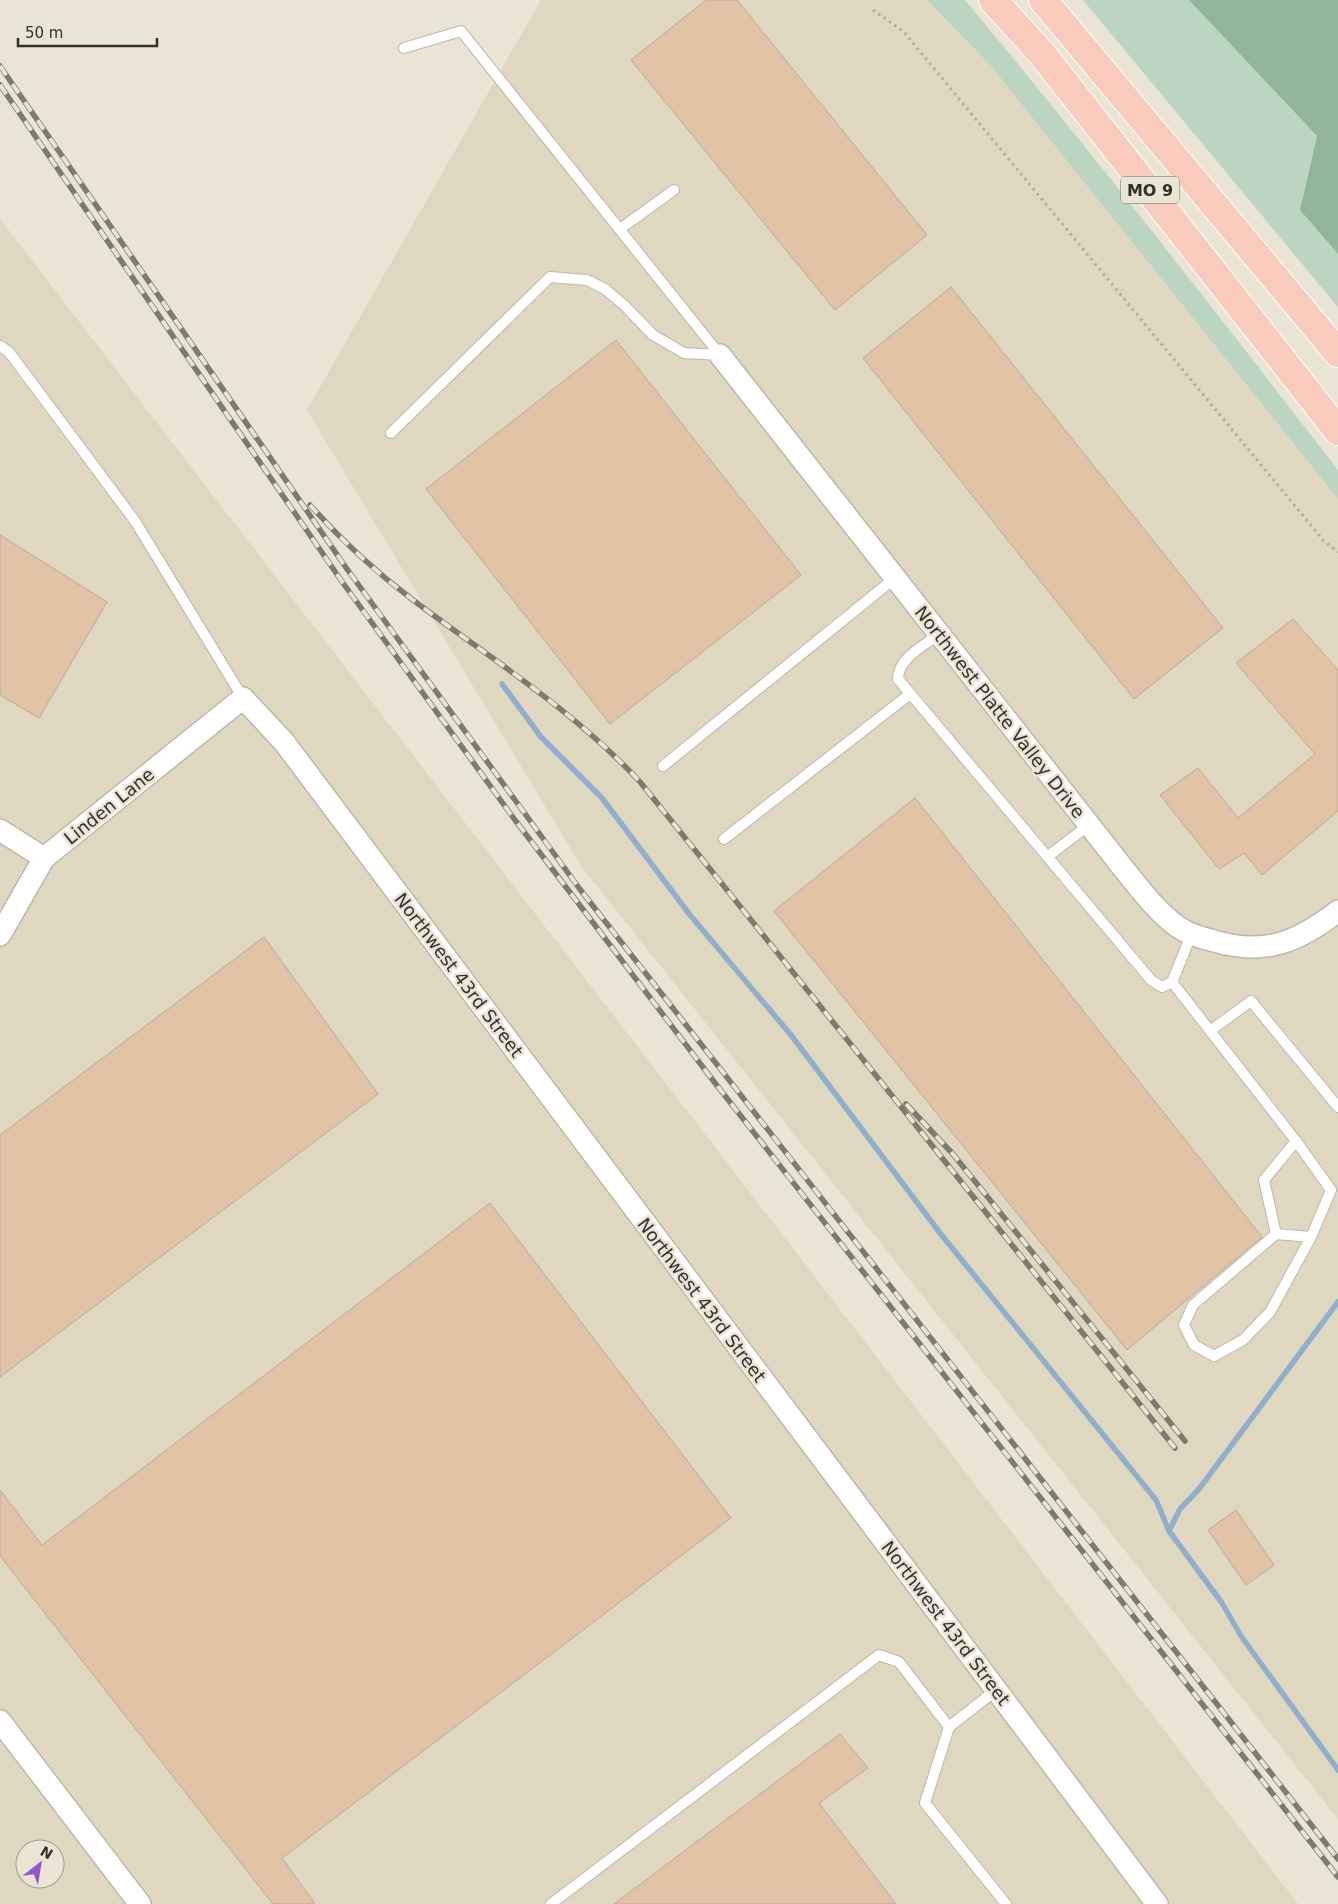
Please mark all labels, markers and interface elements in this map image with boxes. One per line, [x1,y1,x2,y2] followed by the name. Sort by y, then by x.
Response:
[18,15,156,47] scale bar
[25,24,63,42] text: 50 m
[1121,176,1179,204] road number: MO 9
[911,602,1089,822] street label: Northwest Platte Valley Drive
[60,763,158,849] street label: Linden Lane
[390,889,528,1061] street label: Northwest 43rd Street
[633,1214,771,1386] street label: Northwest 43rd Street
[877,1537,1015,1709] street label: Northwest 43rd Street
[15,1839,65,1889] north arrow
[38,1843,56,1863] text: N

